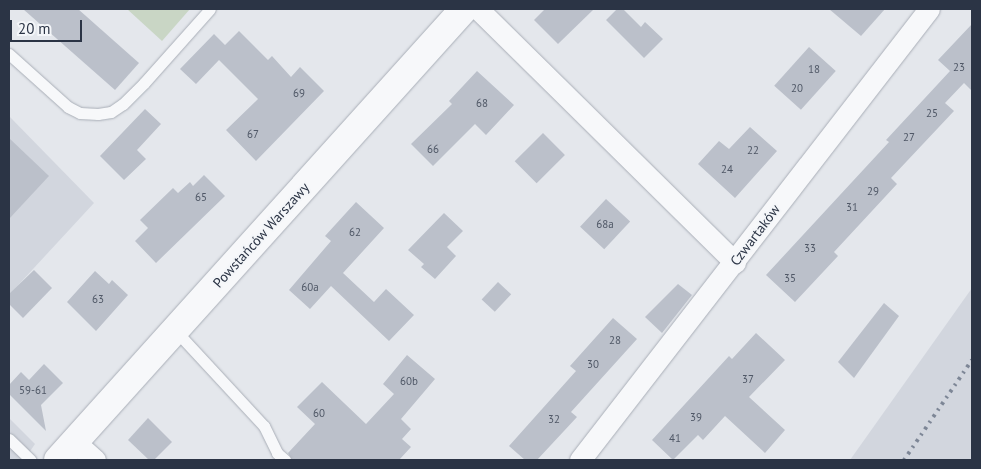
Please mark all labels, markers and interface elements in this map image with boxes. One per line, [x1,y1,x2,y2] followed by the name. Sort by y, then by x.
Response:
[12,10,85,42] scale bar
[18,19,51,38] text: 20 m
[953,60,965,74] house number: 23
[808,62,820,76] house number: 18
[791,81,803,95] house number: 20
[293,86,305,100] house number: 69
[476,96,488,110] house number: 68
[926,106,938,120] house number: 25
[247,127,259,141] house number: 67
[903,130,915,144] house number: 27
[427,142,439,156] house number: 66
[747,143,759,157] house number: 22
[721,162,733,176] house number: 24
[209,179,313,291] street label: Powstańców Warszawy
[867,184,879,198] house number: 29
[195,190,207,204] house number: 65
[846,200,858,214] house number: 31
[727,201,783,269] street label: Czwartaków
[596,217,614,231] house number: 68a
[349,225,361,239] house number: 62
[804,241,816,255] house number: 33
[784,271,796,285] house number: 35
[301,280,319,294] house number: 60a
[92,292,104,306] house number: 63
[609,333,621,347] house number: 28
[587,357,599,371] house number: 30
[742,372,754,386] house number: 37
[400,374,418,388] house number: 60b
[19,383,47,397] house number: 59-61
[313,406,325,420] house number: 60
[690,410,702,424] house number: 39
[548,412,560,426] house number: 32
[669,431,681,445] house number: 41

